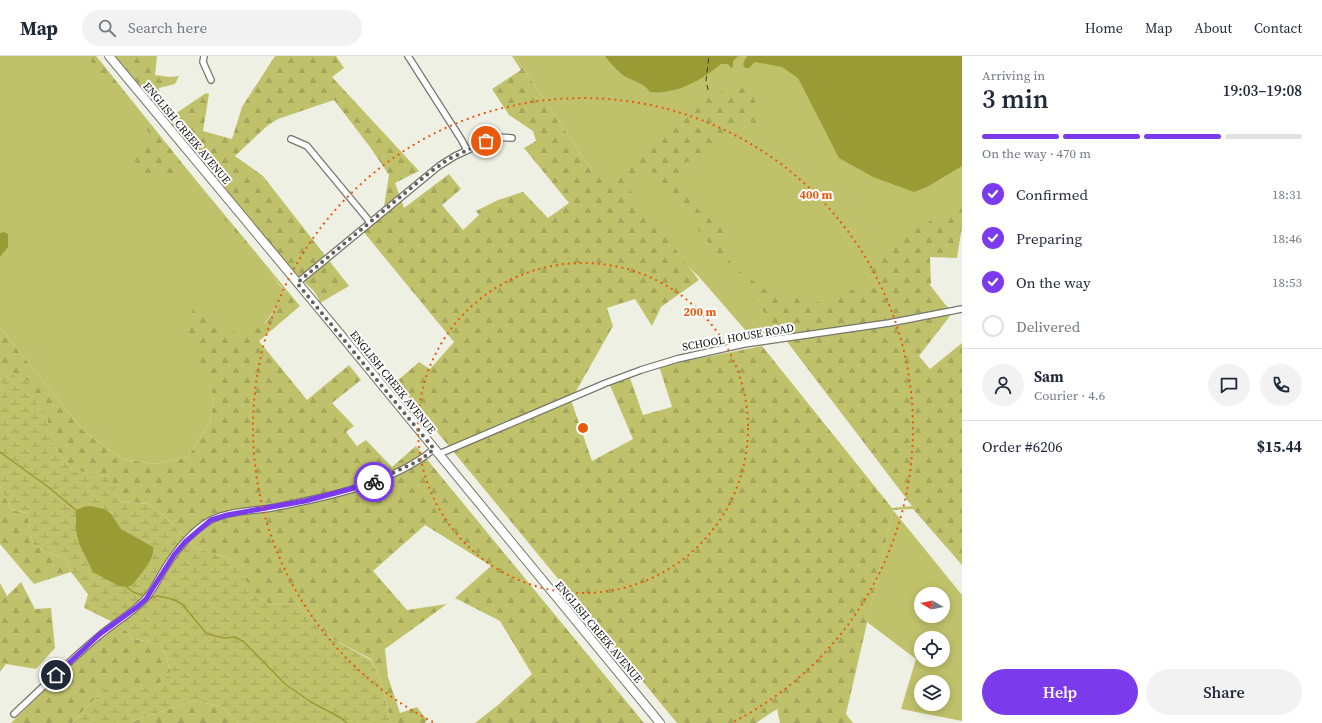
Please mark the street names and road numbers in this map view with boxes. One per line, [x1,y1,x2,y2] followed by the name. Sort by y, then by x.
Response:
[139,79,234,188] street label: ENGLISH CREEK AVENUE
[681,320,795,355] street label: SCHOOL HOUSE ROAD
[346,328,439,437] street label: ENGLISH CREEK AVENUE
[551,578,646,687] street label: ENGLISH CREEK AVENUE

